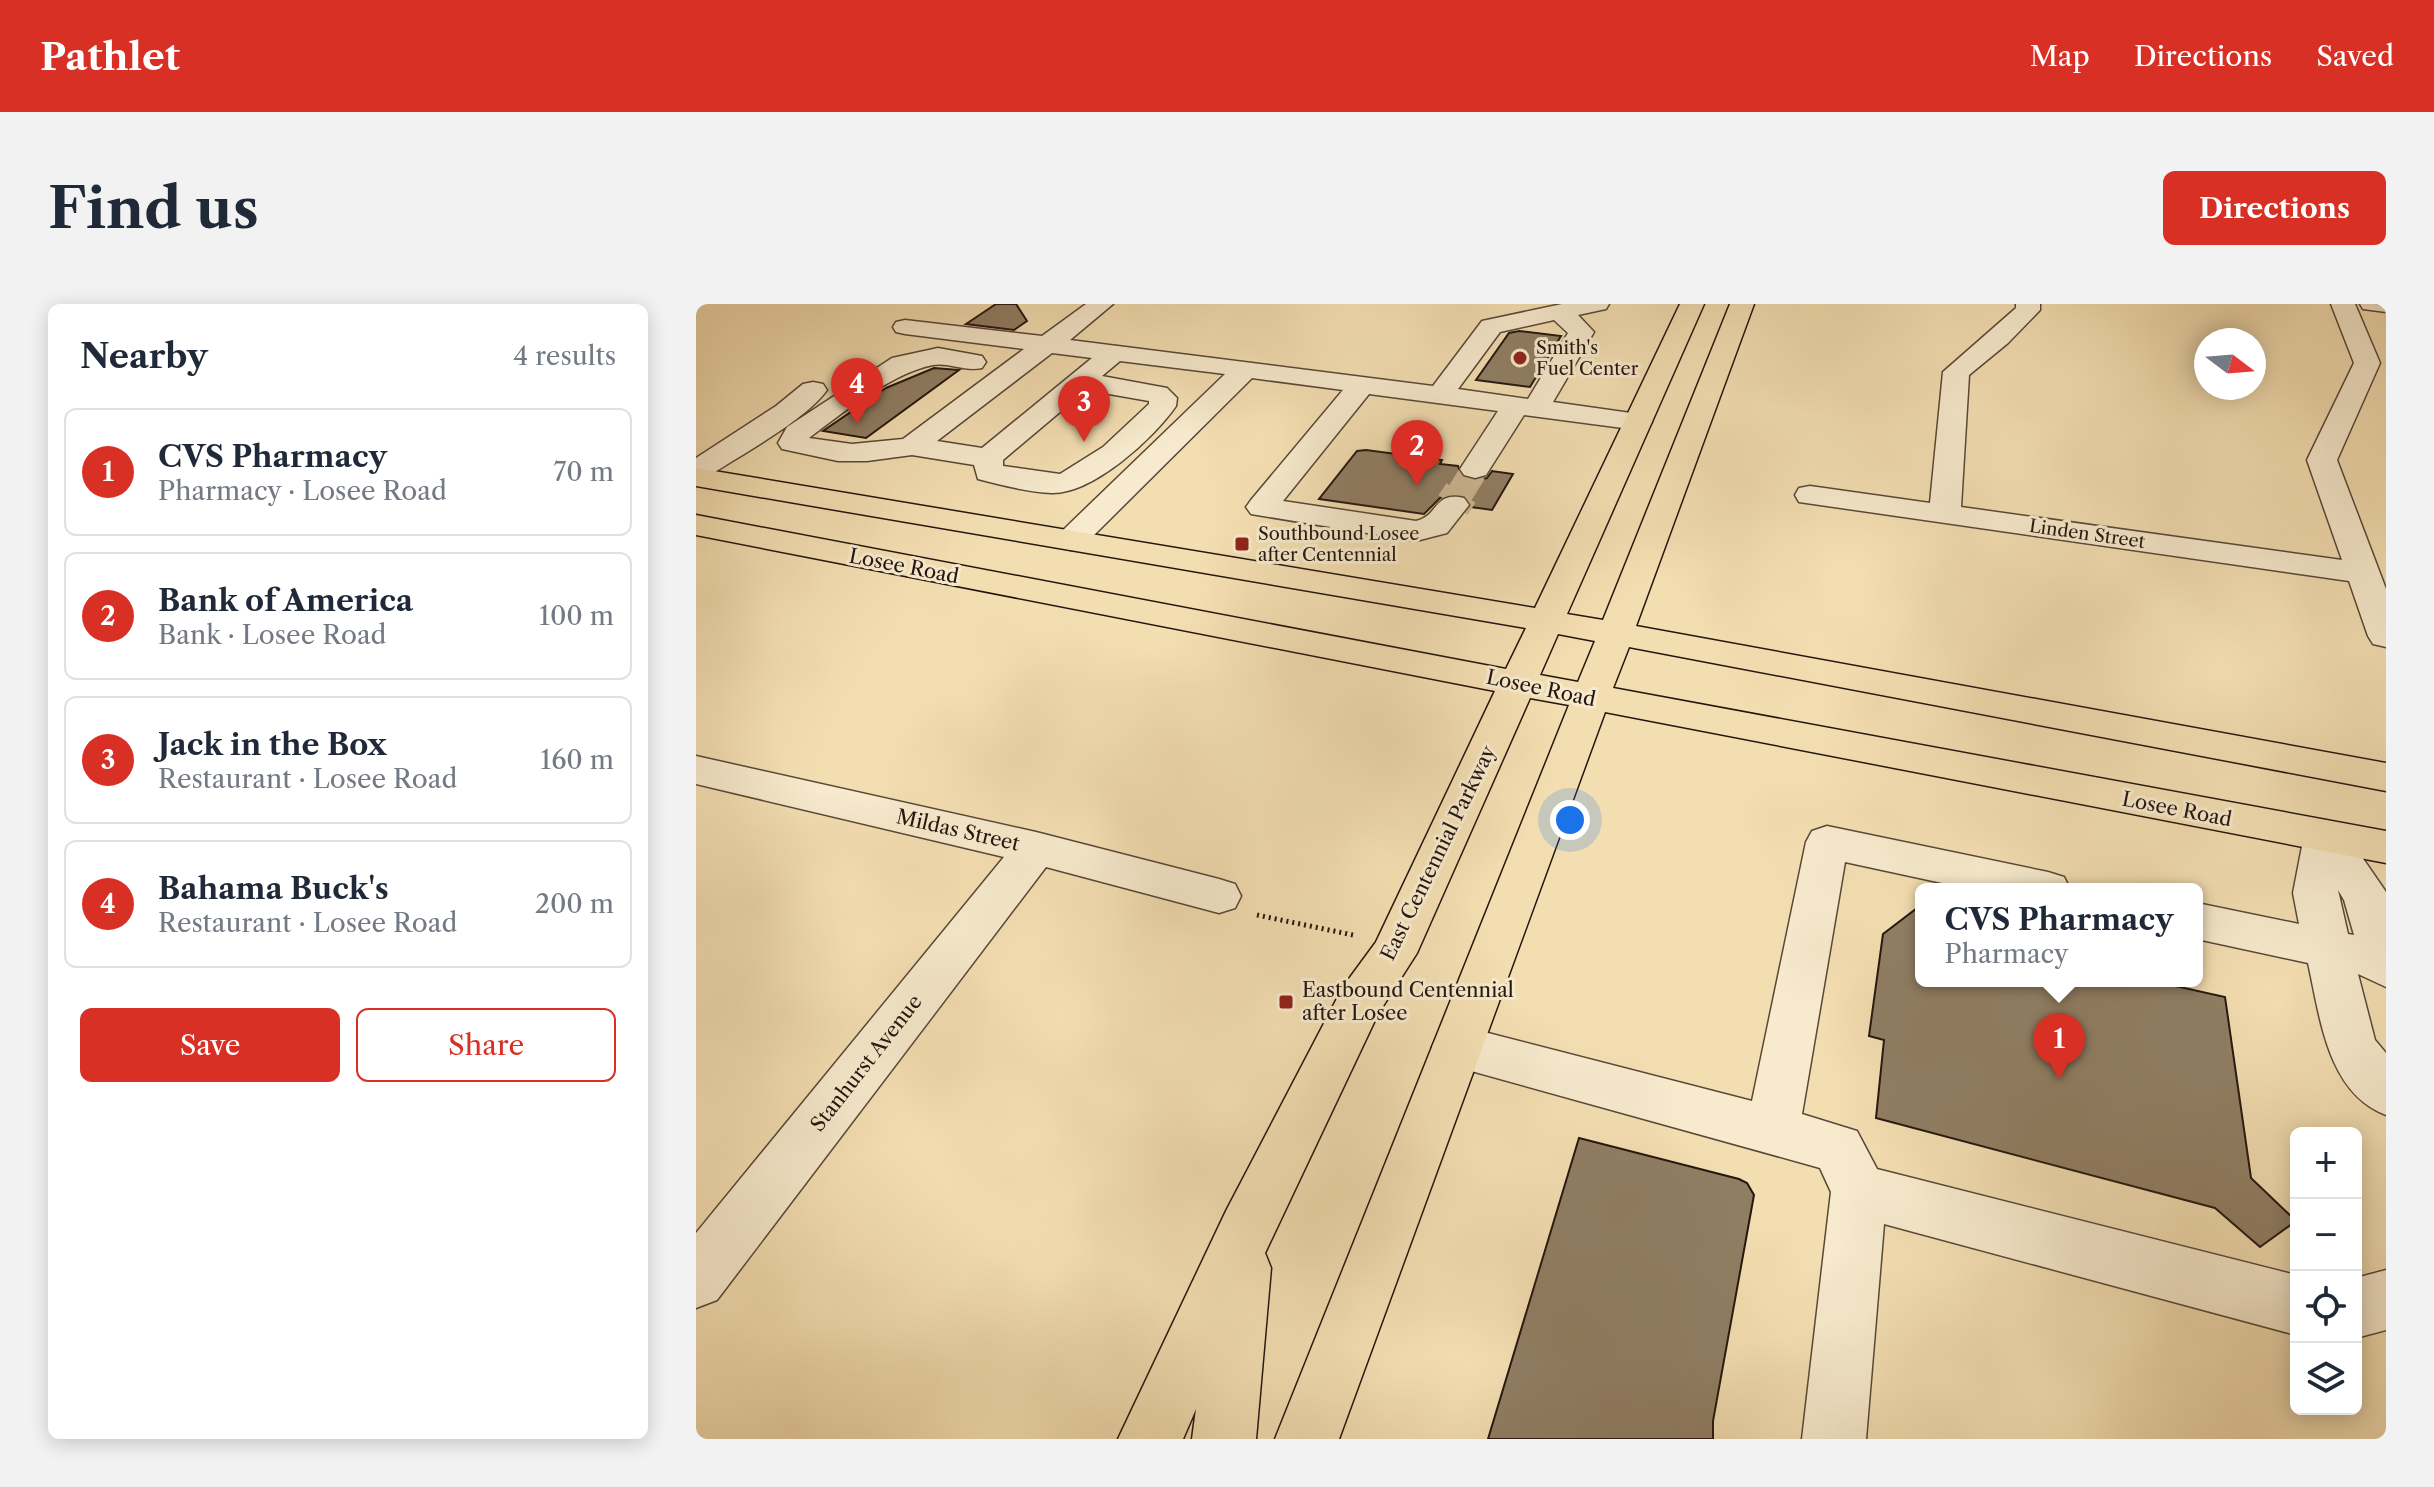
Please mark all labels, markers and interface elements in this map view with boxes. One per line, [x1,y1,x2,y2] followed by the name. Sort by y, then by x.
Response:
[40,33,180,80] text: Pathlet
[2030,39,2090,73] text: Map
[2134,39,2272,73] text: Directions
[2316,39,2394,73] text: Saved
[2163,171,2386,245] button: Directions
[48,174,259,243] text: Find us
[2194,328,2266,400] north arrow
[80,335,208,377] text: Nearby
[1536,337,1639,380] place label: Smith's Fuel Center
[513,340,616,372] text: 4 results
[1511,349,1529,367] marker: Smith's Fuel Center
[831,358,883,424] pin: 4
[1058,376,1110,442] pin: 3
[1391,420,1443,486] pin: 2
[158,438,387,475] text: CVS Pharmacy
[102,456,114,488] text: 1
[554,456,614,488] text: 70 m
[158,475,447,507] text: Pharmacy · Losee Road
[2028,515,2147,553] street label: Linden Street
[1258,523,1419,566] place label: Southbound Losee after Centennial
[1233,535,1251,553] marker: Southbound Losee after Centennial
[847,544,961,588] street label: Losee Road
[158,582,413,619] text: Bank of America
[100,600,116,632] text: 2
[539,600,614,632] text: 100 m
[158,619,386,651] text: Bank · Losee Road
[1484,665,1598,711] street label: Losee Road
[158,726,387,763] text: Jack in the Box
[1376,741,1501,964] street label: East Centennial Parkway
[101,744,115,776] text: 3
[540,744,614,776] text: 160 m
[158,763,457,795] text: Restaurant · Losee Road
[2120,787,2234,831] street label: Losee Road
[1550,800,1590,840] your location
[894,804,1022,856] street label: Mildas Street
[158,870,389,907] text: Bahama Buck's
[1915,883,2203,987] popup
[100,888,116,920] text: 4
[535,888,614,920] text: 200 m
[1945,901,2173,938] text: CVS Pharmacy
[158,907,457,939] text: Restaurant · Losee Road
[1945,938,2068,970] text: Pharmacy
[1302,978,1514,1025] place label: Eastbound Centennial after Losee
[805,990,927,1136] street label: Stanhurst Avenue
[1277,993,1295,1011] marker: Eastbound Centennial after Losee
[80,1008,340,1082] button: Save
[356,1008,616,1082] button: Share
[2033,1013,2085,1079] pin: 1
[2290,1127,2362,1415] map controls
[2290,1127,2362,1199] button: +
[2290,1199,2362,1271] button: −
[2290,1271,2362,1343] button: locate
[2290,1343,2362,1415] button: layers

